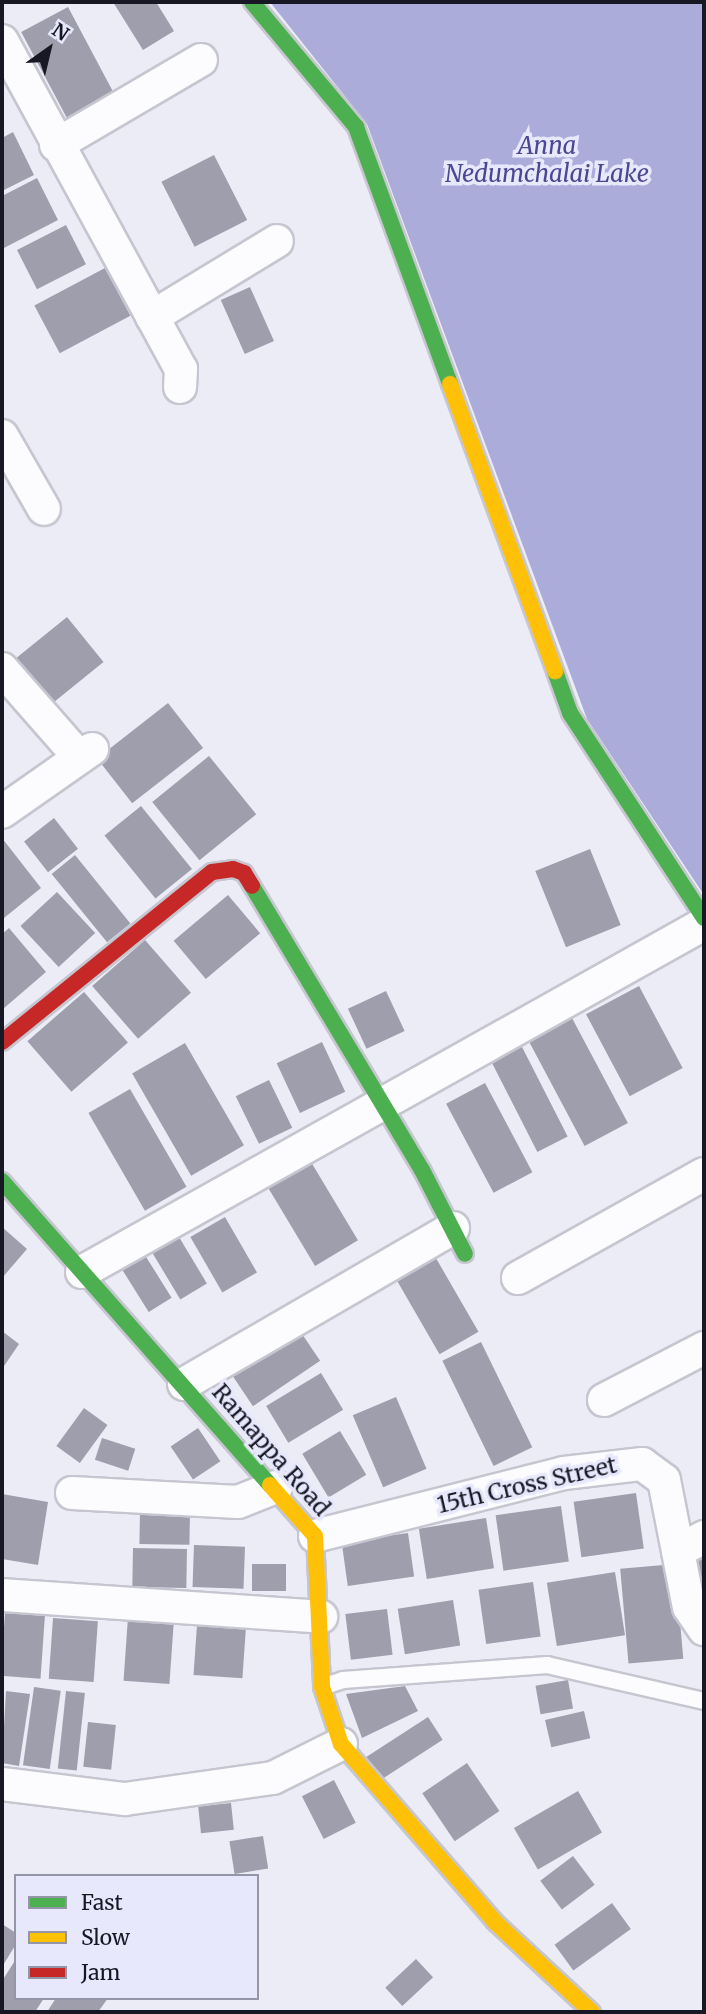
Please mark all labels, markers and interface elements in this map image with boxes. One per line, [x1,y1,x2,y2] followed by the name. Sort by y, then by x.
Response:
[14,14,84,84] north arrow
[48,17,74,46] text: N
[445,132,649,188] water label: Anna Nedumchalai Lake
[206,1378,336,1522] street label: Ramappa Road
[434,1451,620,1519] street label: 15th Cross Street
[14,1874,259,2000] legend
[81,1889,123,1916] text: Fast
[81,1924,130,1951] text: Slow
[81,1959,120,1986] text: Jam

